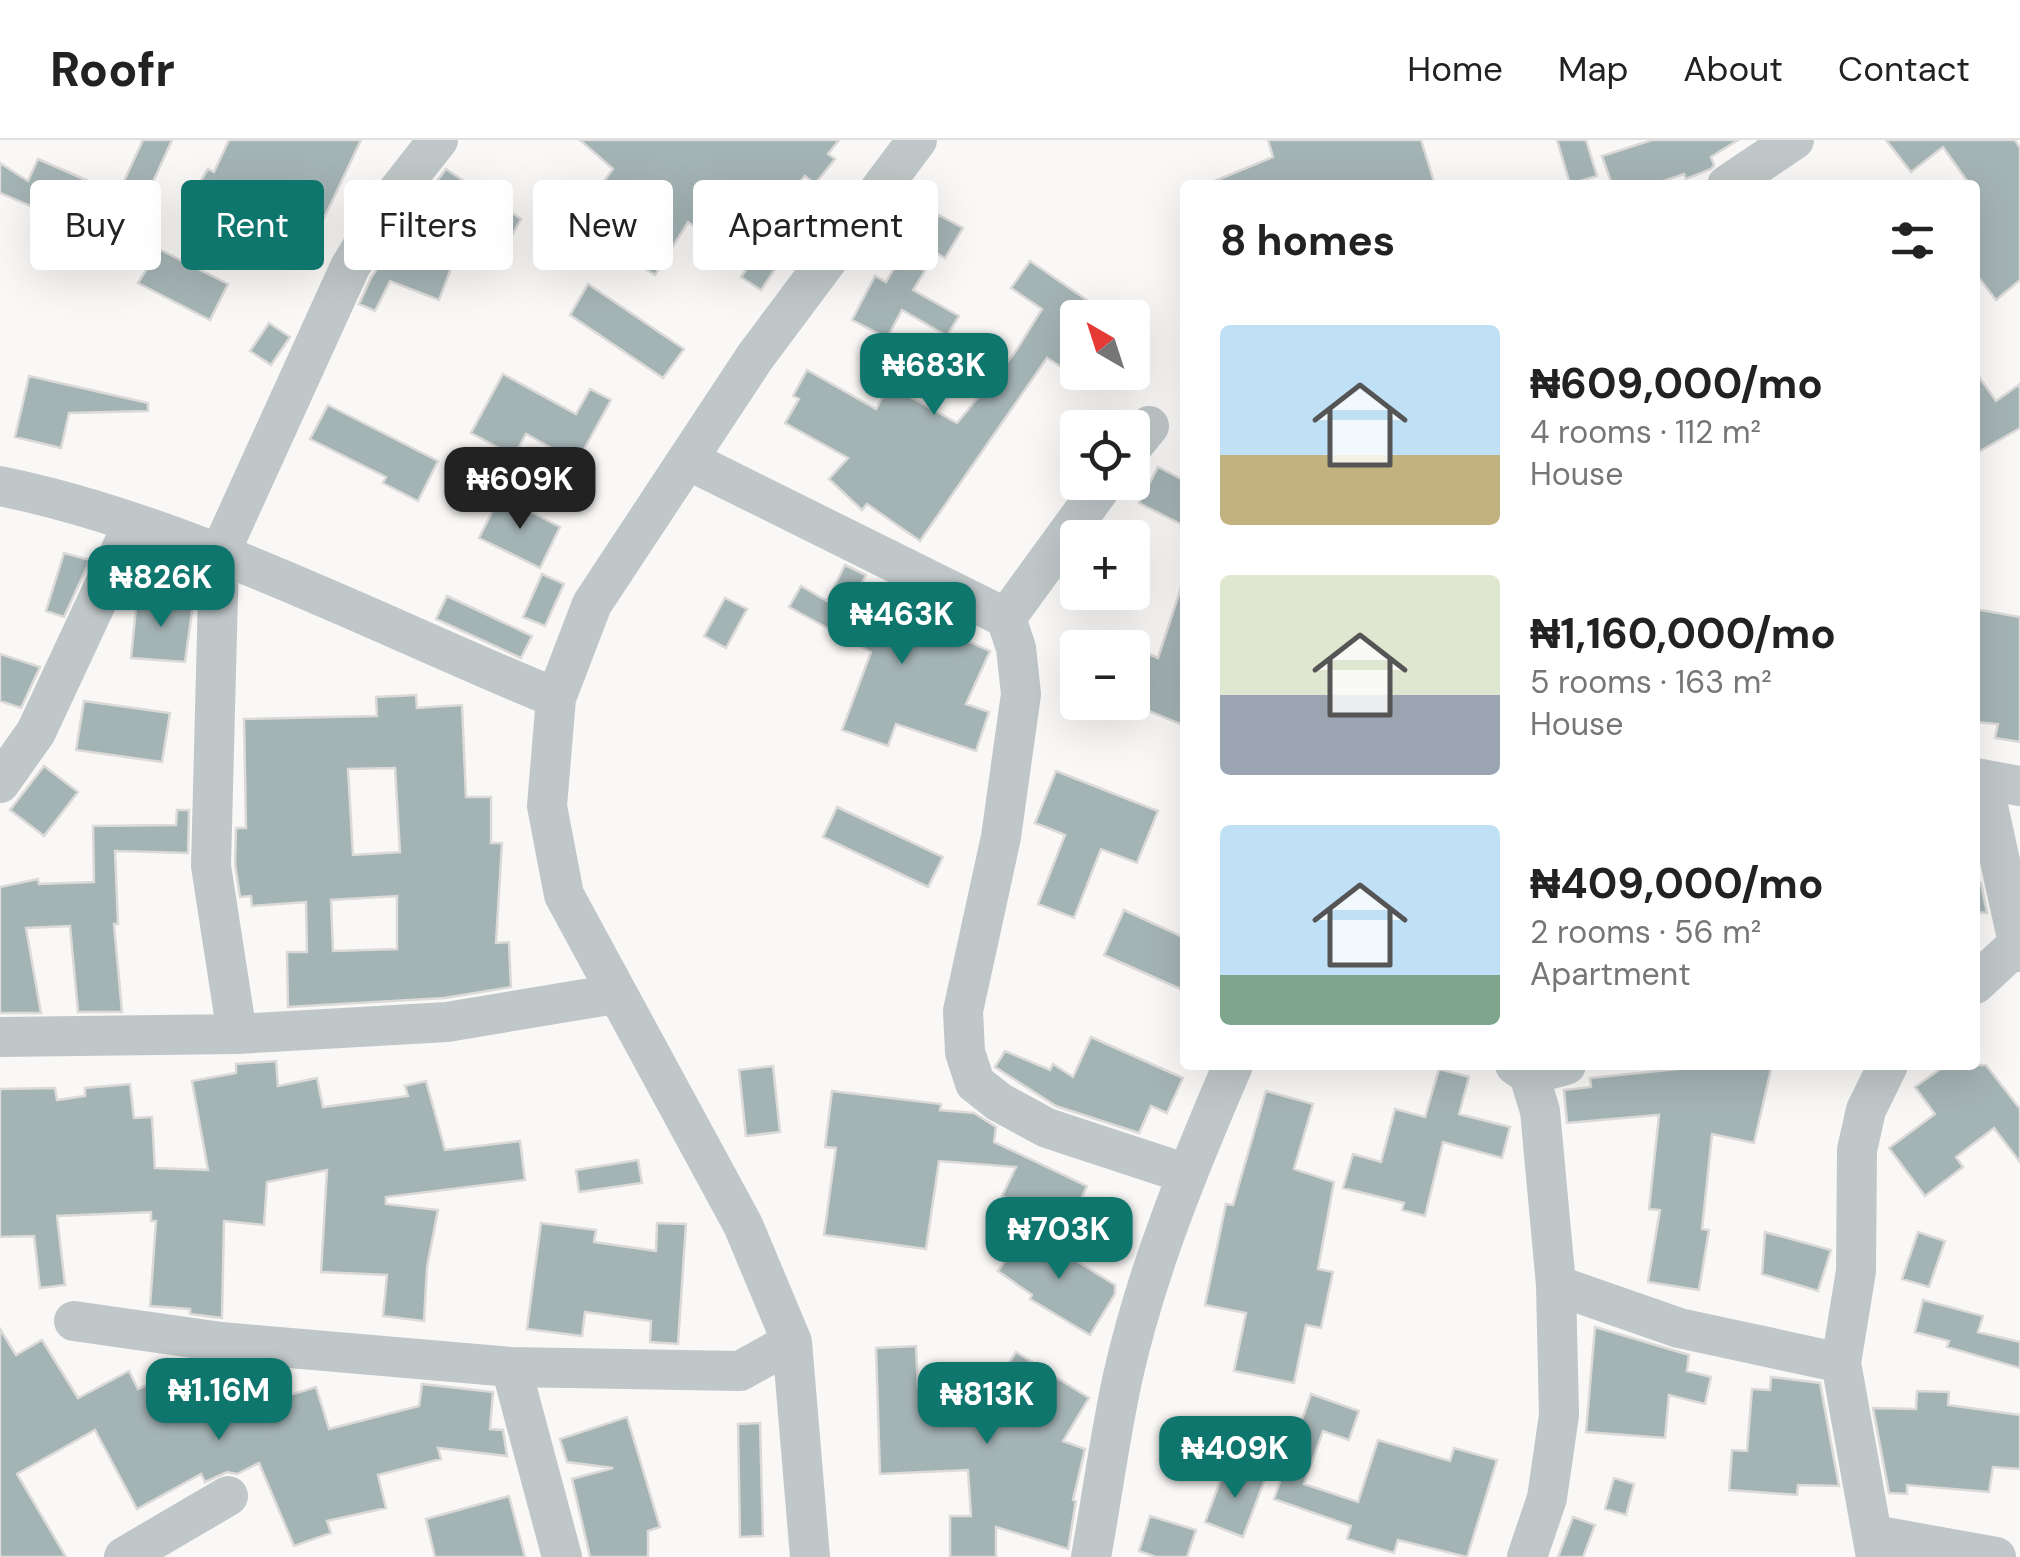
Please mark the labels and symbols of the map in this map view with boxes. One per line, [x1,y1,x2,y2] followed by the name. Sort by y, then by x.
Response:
[1060,300,1150,390] north arrow
[864,333,1004,418] pin: ₦683K
[450,447,590,532] pin: ₦609K
[91,545,231,630] pin: ₦826K
[832,582,972,667] pin: ₦463K
[989,1197,1129,1282] pin: ₦703K
[138,1358,300,1443] pin: ₦1.16M
[917,1362,1057,1447] pin: ₦813K
[1165,1416,1305,1501] pin: ₦409K

